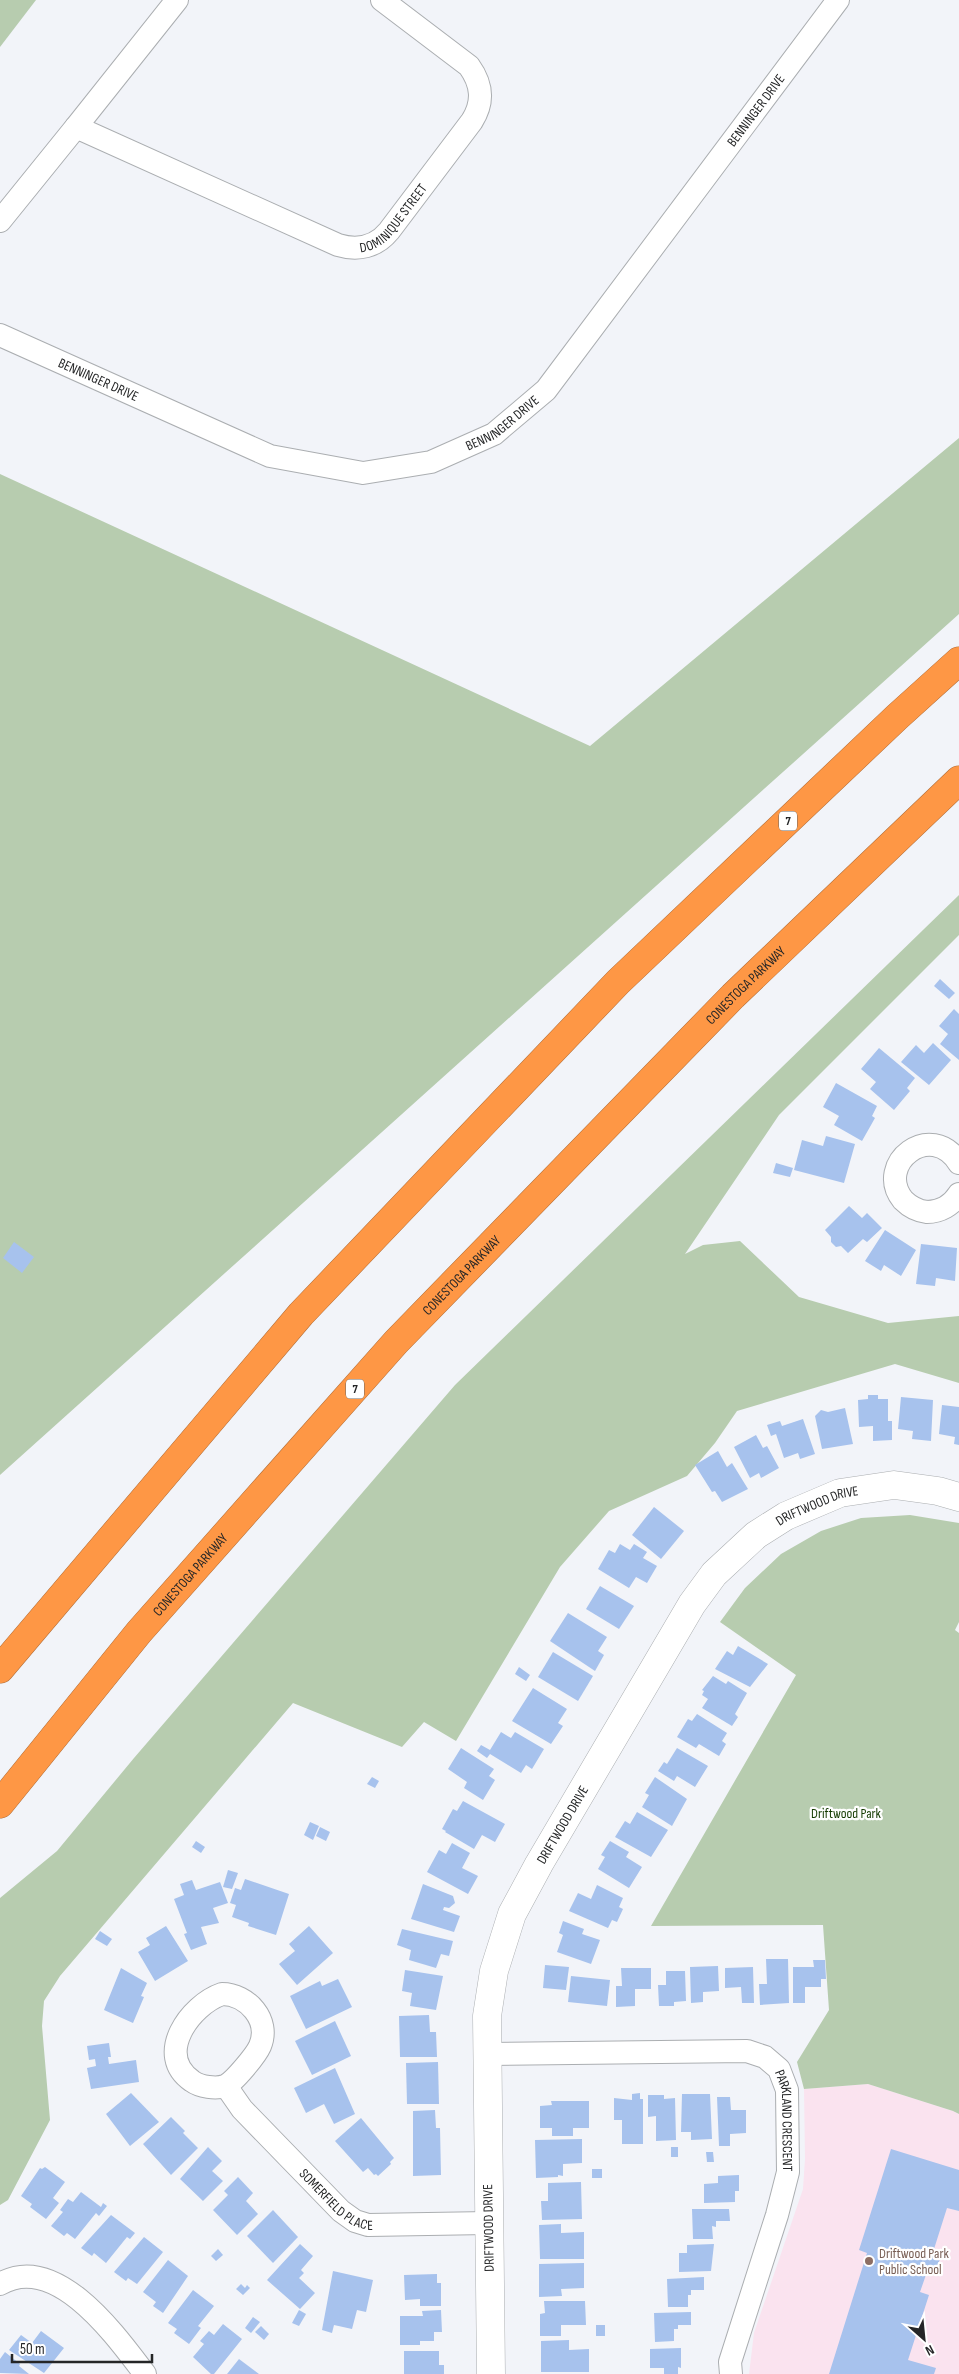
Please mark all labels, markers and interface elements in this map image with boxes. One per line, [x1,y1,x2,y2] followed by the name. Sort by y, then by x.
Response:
[723,71,789,150] street label: BENNINGER DRIVE
[358,180,431,256] street label: DOMINIQUE STREET
[56,354,141,405] street label: BENNINGER DRIVE
[463,392,543,455] street label: BENNINGER DRIVE
[779,811,797,830] road number: 7
[702,943,789,1028] street label: CONESTOGA PARKWAY
[419,1232,504,1319] street label: CONESTOGA PARKWAY
[346,1380,364,1398] road number: 7
[773,1482,860,1529] street label: DRIFTWOOD DRIVE
[149,1530,232,1620] street label: CONESTOGA PARKWAY
[533,1782,592,1867] street label: DRIFTWOOD DRIVE
[811,1805,882,1822] park label: Driftwood Park
[771,2067,796,2172] street label: PARKLAND CRESCENT
[296,2165,373,2234] street label: SOMERFIELD PLACE
[479,2184,498,2272] street label: DRIFTWOOD DRIVE
[879,2245,949,2278] place label: Driftwood Park Public School
[863,2255,875,2267] marker: Driftwood Park Public School
[899,2314,949,2364] north arrow
[12,2332,152,2364] scale bar
[20,2340,45,2359] text: 50 m
[922,2341,937,2359] text: N

